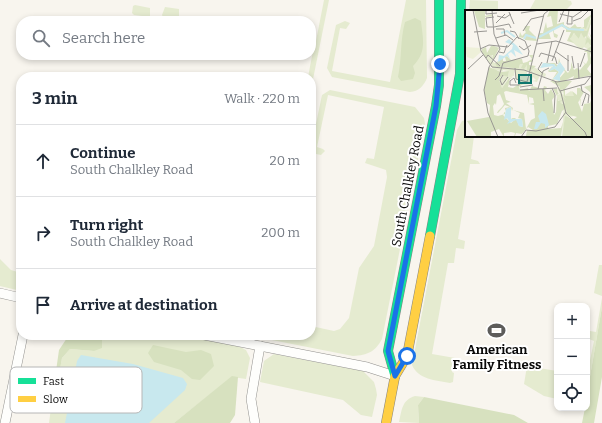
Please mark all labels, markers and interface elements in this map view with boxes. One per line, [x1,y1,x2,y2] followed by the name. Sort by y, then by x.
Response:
[465,10,592,137] inset map
[16,16,316,60] search box
[30,27,52,49] icon: search
[62,29,145,47] text: Search here
[431,55,449,73] route end
[32,88,77,109] text: 3 min
[224,91,300,106] text: Walk · 220 m
[388,124,427,248] street label: South Chalkley Road
[70,144,136,162] text: Continue
[32,150,54,172] icon: ahead
[270,153,300,168] text: 20 m
[70,162,193,177] text: South Chalkley Road
[70,216,143,234] text: Turn right
[32,222,54,244] icon: right
[261,225,300,240] text: 200 m
[70,234,193,249] text: South Chalkley Road
[32,294,54,316] icon: arrive
[70,296,217,314] text: Arrive at destination
[554,303,590,411] map controls
[554,303,590,339] button: +
[487,320,507,340] sports icon: American Family Fitness
[554,339,590,375] button: −
[453,342,541,372] place label: American Family Fitness
[398,347,416,365] route start
[10,367,142,413] legend
[43,375,64,388] text: Fast
[554,375,590,411] button: locate
[43,393,68,406] text: Slow

